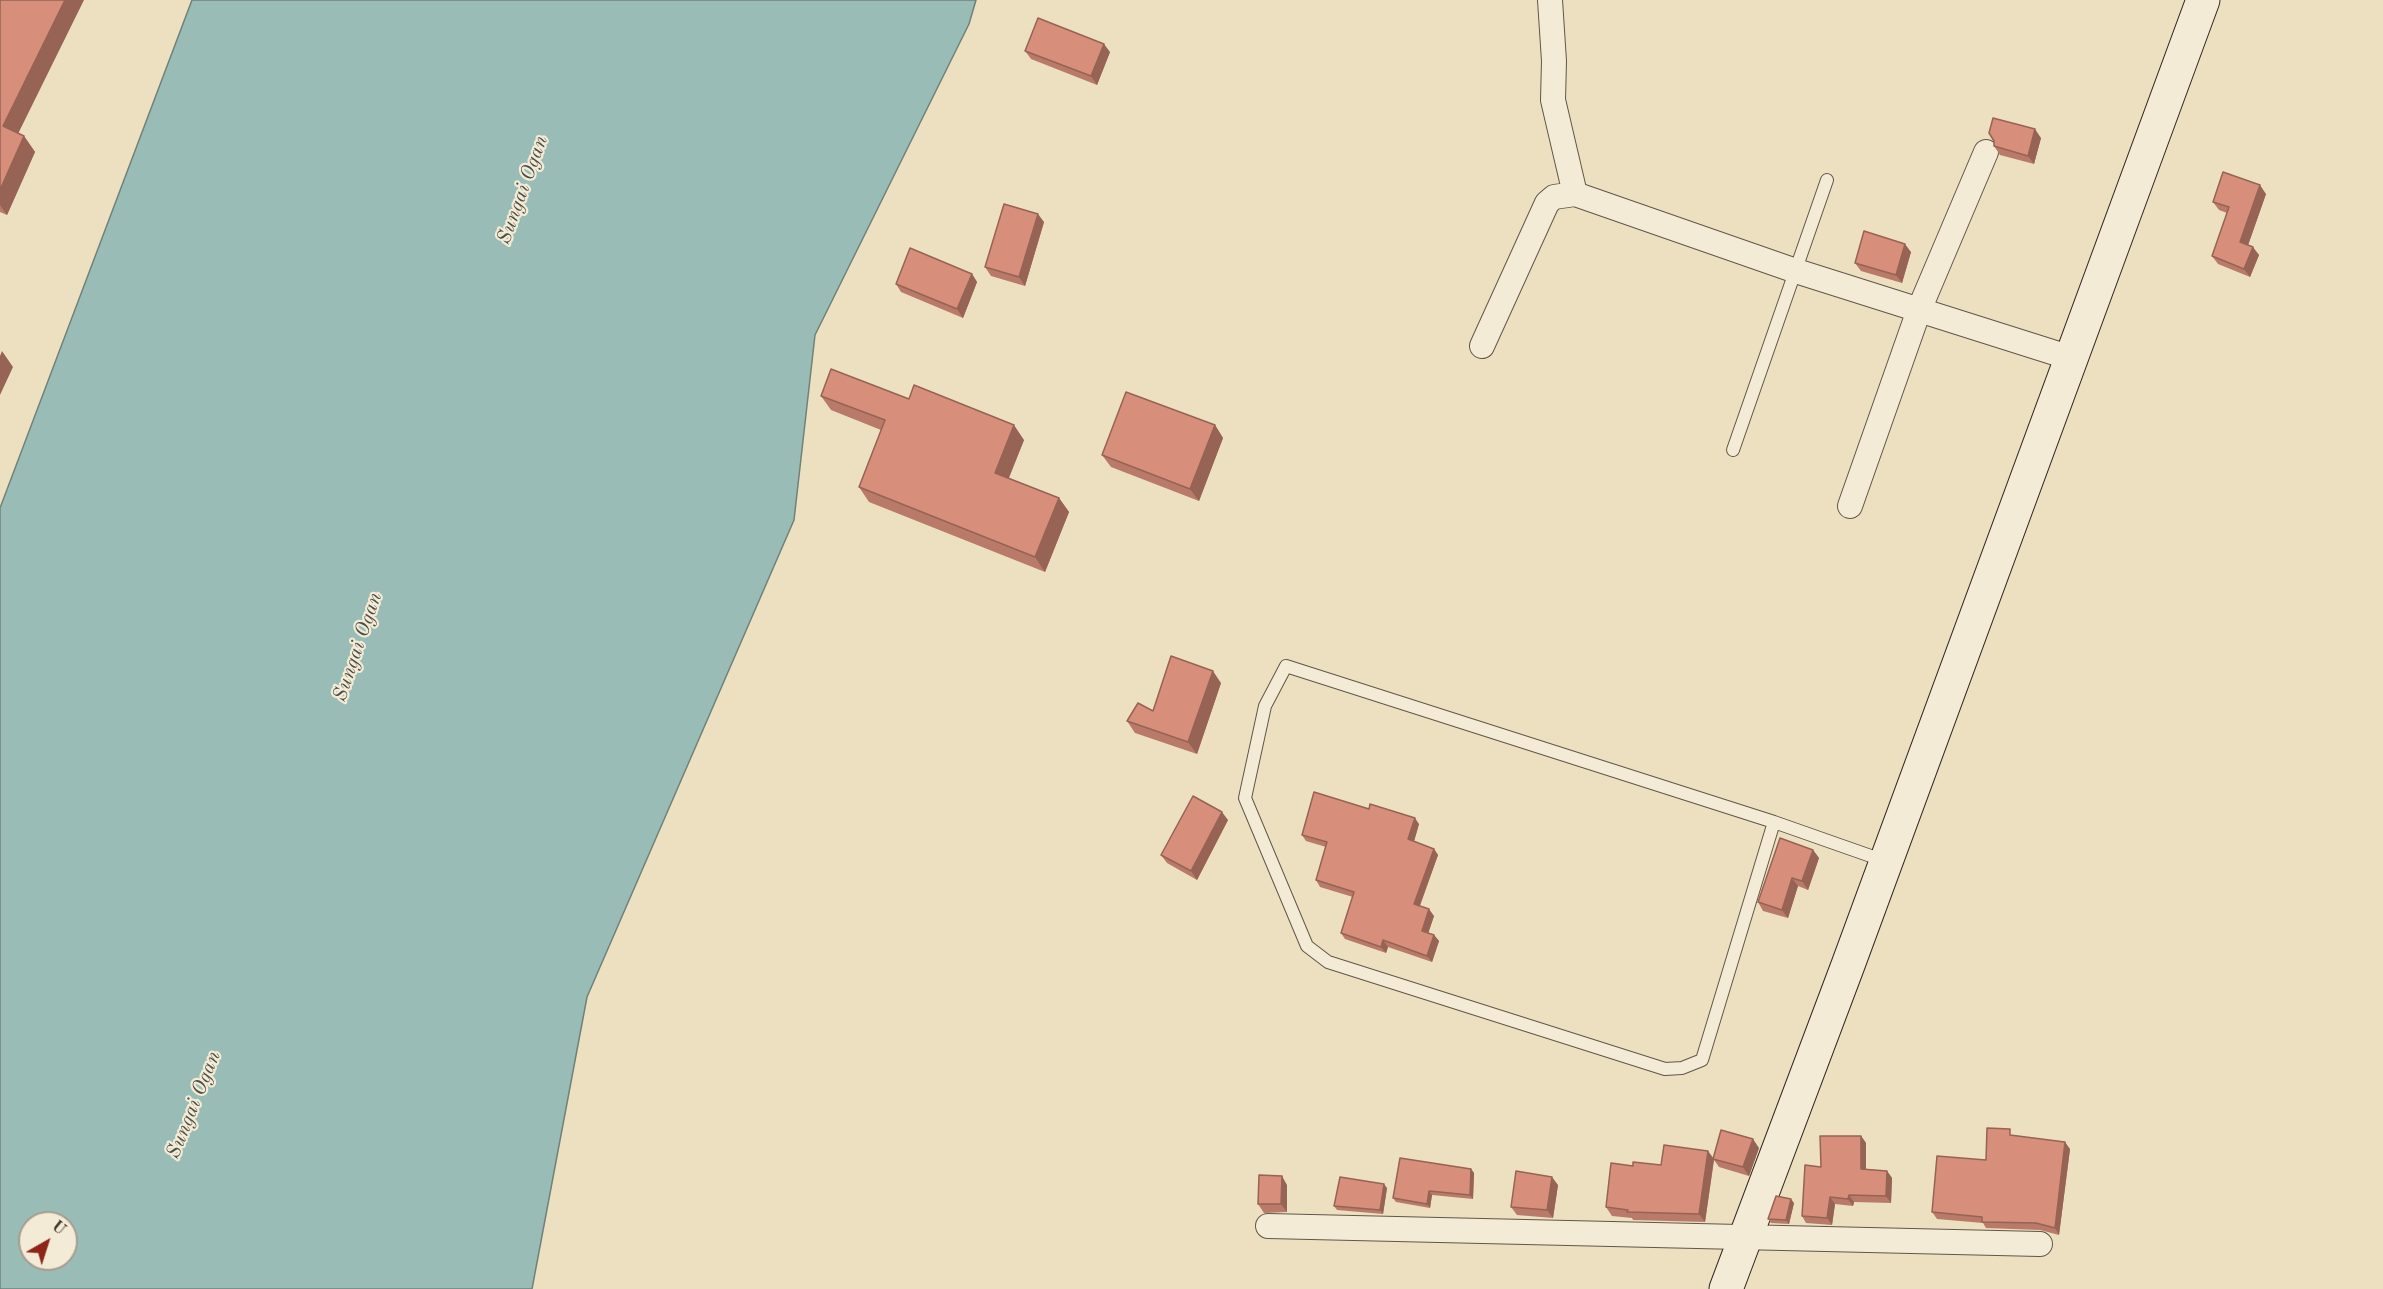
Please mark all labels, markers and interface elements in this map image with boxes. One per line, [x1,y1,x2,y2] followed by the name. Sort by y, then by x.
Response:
[492,132,554,248] water label: Sungai Ogan
[328,589,388,705] water label: Sungai Ogan
[162,1048,226,1162] water label: Sungai Ogan
[18,1211,78,1271] north arrow
[48,1218,68,1239] text: U

